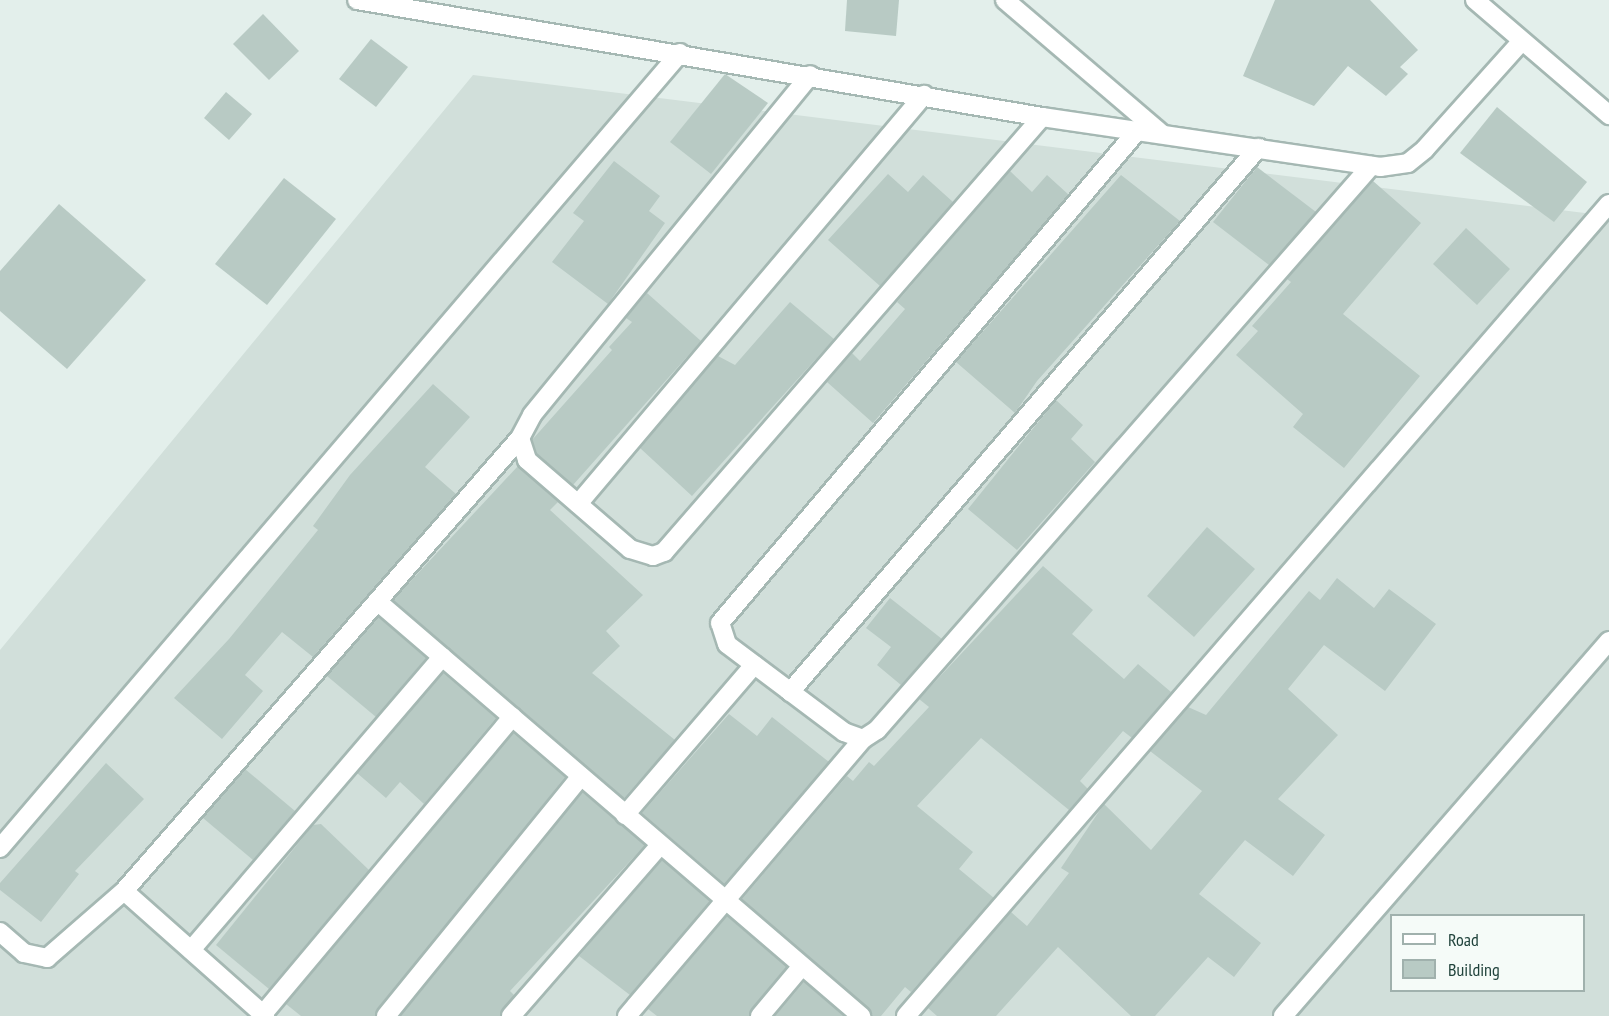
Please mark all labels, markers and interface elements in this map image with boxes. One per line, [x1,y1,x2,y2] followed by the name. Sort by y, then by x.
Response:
[1390,914,1585,992] legend
[1448,928,1479,951] text: Road
[1448,958,1500,981] text: Building

